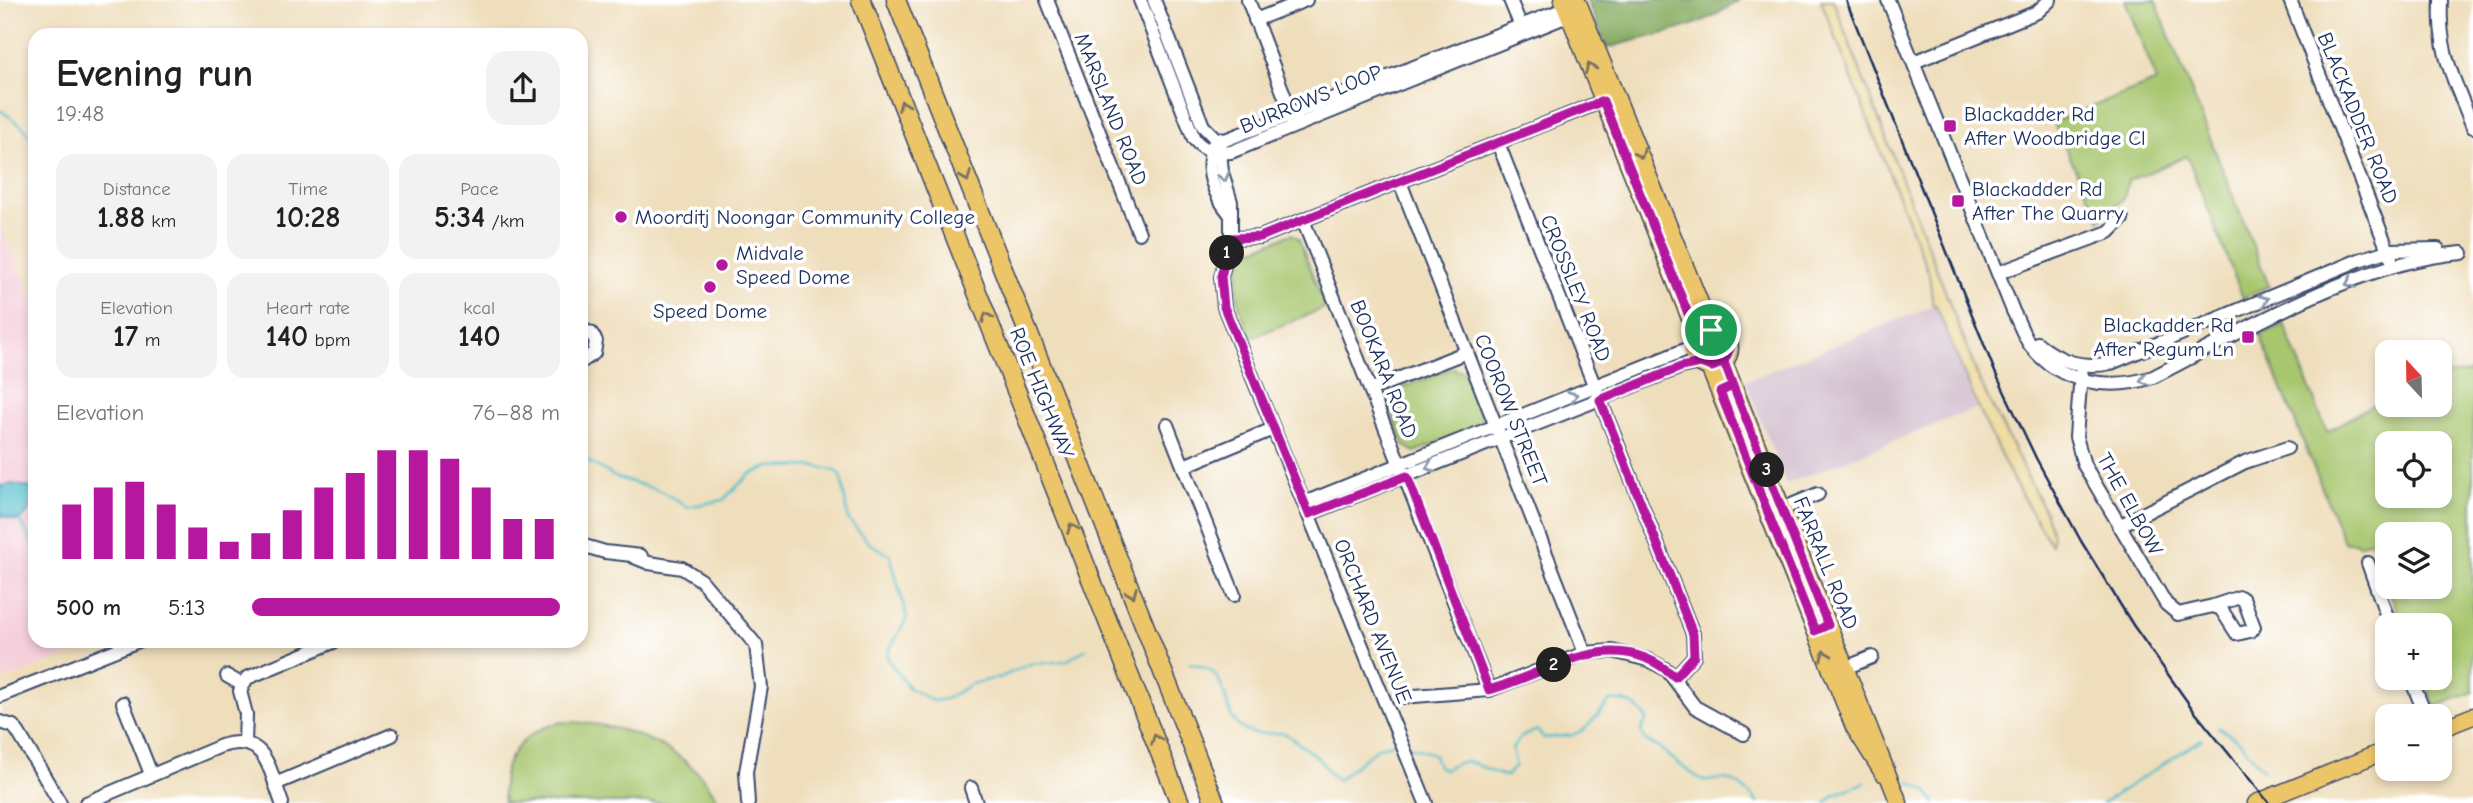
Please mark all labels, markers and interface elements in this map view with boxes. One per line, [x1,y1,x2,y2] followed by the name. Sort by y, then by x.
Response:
[1070,29,1152,189] street label: MARSLAND ROAD
[2313,29,2403,207] street label: BLACKADDER ROAD
[486,51,560,125] button: share
[56,52,253,96] text: Evening run
[1236,59,1386,138] street label: BURROWS LOOP
[1584,62,1598,74] one-way arrow
[56,100,104,127] text: 19:48
[897,100,911,112] one-way arrow
[1964,102,2146,150] place label: Blackadder Rd After Woodbridge Cl
[1942,118,1958,134] marker: Blackadder Rd After Woodbridge Cl
[1631,148,1645,160] one-way arrow
[958,170,972,182] one-way arrow
[1216,171,1231,183] one-way arrow
[1972,177,2124,225] place label: Blackadder Rd After The Quarry
[103,178,171,200] text: Distance
[288,178,328,200] text: Time
[460,178,498,200] text: Pace
[1950,193,1966,209] marker: Blackadder Rd After The Quarry
[97,200,145,235] text: 1.88
[275,200,341,235] text: 10:28
[434,200,485,235] text: 5:34
[635,205,975,229] place label: Moorditj Noongar Community College
[613,209,629,225] marker: Moorditj Noongar Community College
[145,210,176,232] text: km
[485,210,525,232] text: /km
[1536,211,1616,365] street label: CROSSLEY ROAD
[1210,236,1244,270] pin: 1
[736,241,850,289] place label: Midvale Speed Dome
[1223,241,1230,263] text: 1
[714,257,730,273] marker: Midvale Speed Dome
[2344,275,2357,289] one-way arrow
[702,279,718,295] marker: Speed Dome
[2256,294,2269,308] one-way arrow
[1345,296,1423,442] street label: BOOKARA ROAD
[100,297,173,319] text: Elevation
[266,297,350,319] text: Heart rate
[463,297,495,319] text: kcal
[653,299,767,323] place label: Speed Dome
[1681,300,1741,360] pin
[982,311,996,323] one-way arrow
[1692,311,1730,349] icon: arrive
[2094,313,2234,361] place label: Blackadder Rd After Regum Ln
[113,319,138,354] text: 17
[265,319,308,354] text: 140
[458,319,501,354] text: 140
[1005,324,1079,463] street label: ROE HIGHWAY
[138,329,160,351] text: m
[308,329,351,351] text: bpm
[2240,329,2256,345] marker: Blackadder Rd After Regum Ln
[1470,330,1552,490] street label: COOROW STREET
[2375,340,2452,416] north arrow
[2375,340,2452,781] map controls
[2138,371,2150,386] one-way arrow
[1566,391,1578,405] one-way arrow
[56,399,144,426] text: Elevation
[473,399,560,426] text: 76–88 m
[2375,431,2452,508] button: locate
[2092,449,2168,560] street label: THE ELBOW
[1750,452,1784,488] pin: 3
[1762,458,1771,480] text: 3
[1425,459,1437,473] one-way arrow
[1789,493,1863,633] street label: FARRALL ROAD
[2375,522,2452,599] button: layers
[1066,523,1080,535] one-way arrow
[1329,535,1417,707] street label: ORCHARD AVENUE
[1124,587,1138,599] one-way arrow
[56,594,121,621] text: 500 m
[168,594,205,621] text: 5:13
[2375,613,2452,690] button: +
[1536,648,1572,682] pin: 2
[1819,650,1833,662] one-way arrow
[1549,653,1558,675] text: 2
[2375,704,2452,781] button: −
[1150,734,1164,746] one-way arrow

